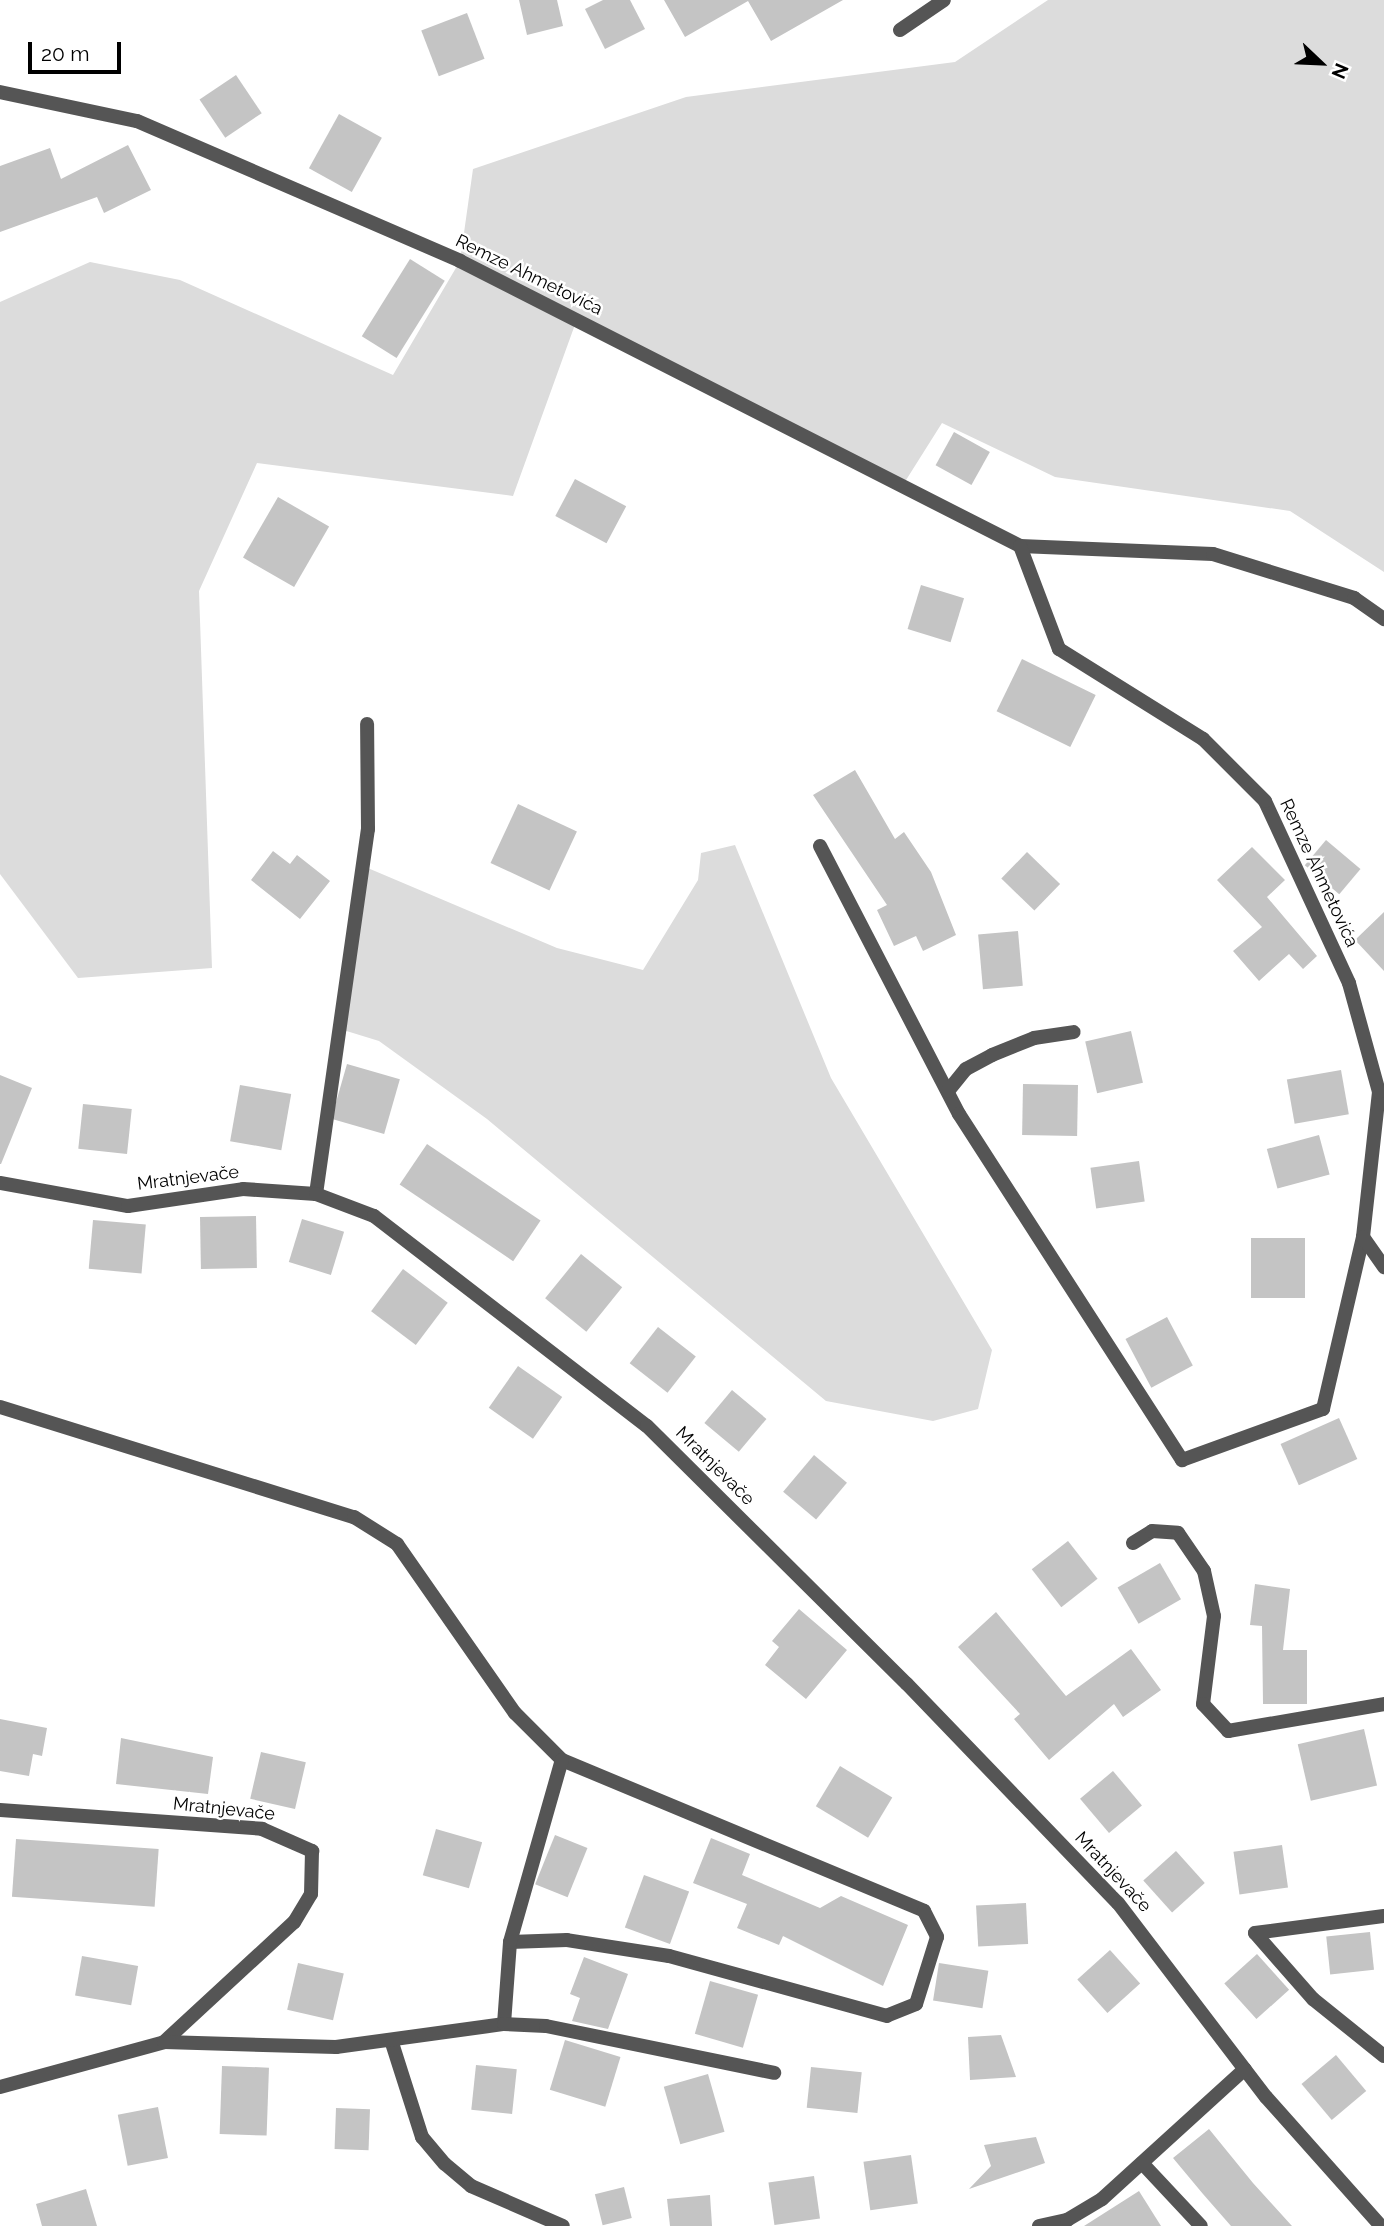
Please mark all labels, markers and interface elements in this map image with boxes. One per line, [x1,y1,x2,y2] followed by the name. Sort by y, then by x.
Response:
[32,28,124,72] scale bar
[1286,28,1356,98] north arrow
[41,41,89,66] text: 20 m
[1327,60,1353,82] text: N
[452,230,606,320] street label: Remze Ahmetovića
[1275,795,1363,951] street label: Remze Ahmetovića
[136,1161,240,1195] street label: Mratnjevače
[671,1422,759,1510] street label: Mratnjevače
[172,1793,276,1825] street label: Mratnjevače
[1070,1827,1156,1917] street label: Mratnjevače

